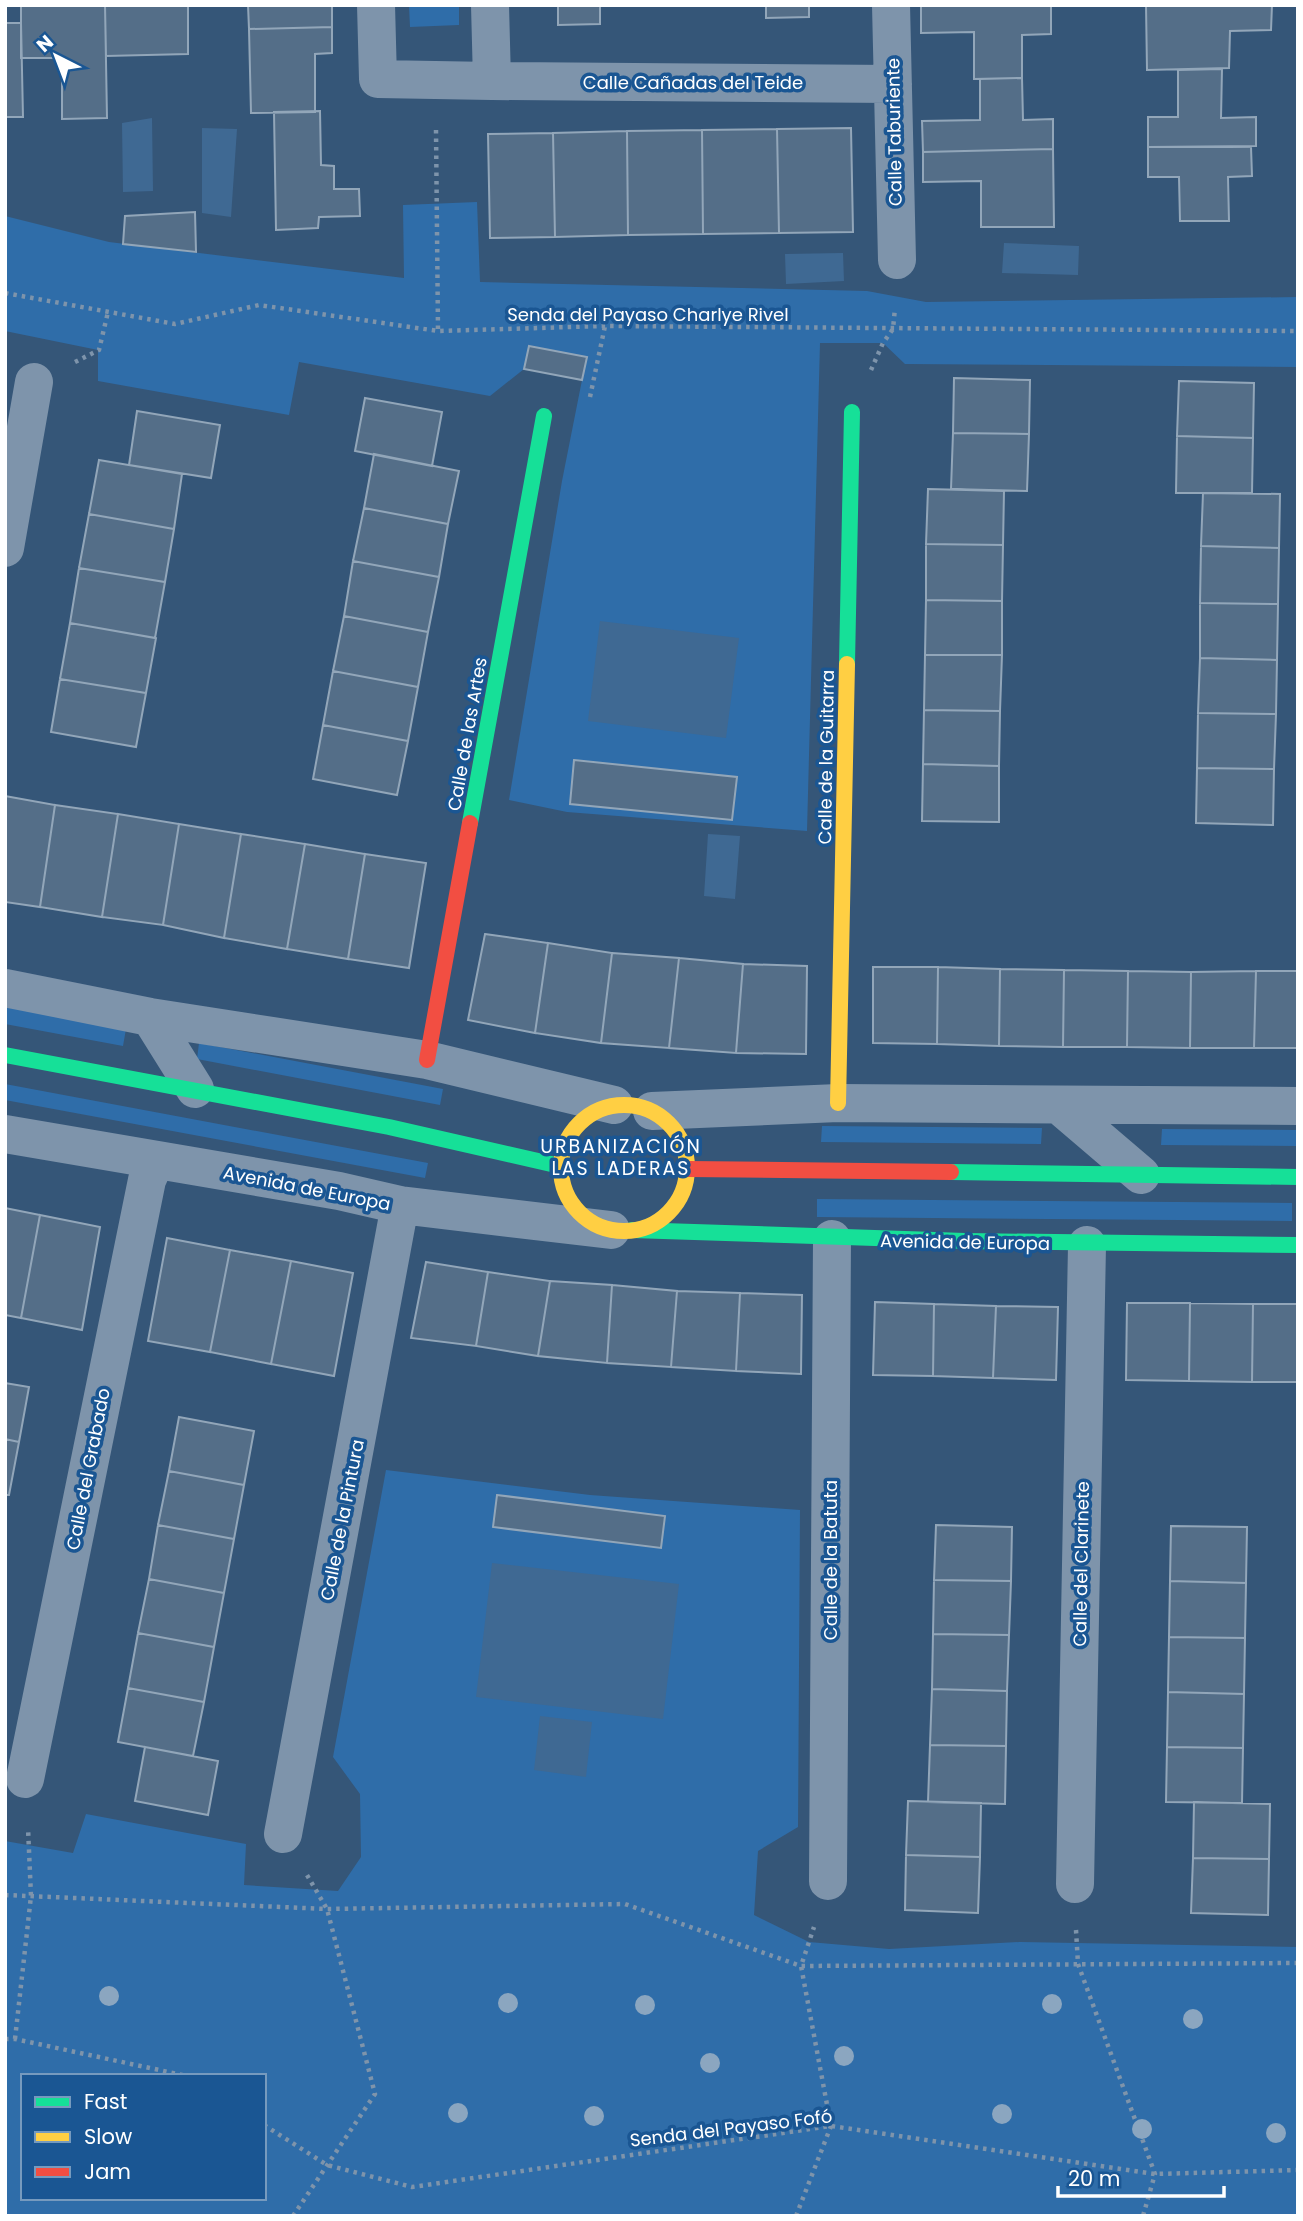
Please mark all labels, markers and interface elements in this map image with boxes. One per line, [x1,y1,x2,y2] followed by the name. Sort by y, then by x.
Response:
[21,21,91,91] north arrow
[31,29,59,59] text: N
[880,58,908,206] street label: Calle Taburiente
[583,70,803,95] street label: Calle Cañadas del Teide
[507,302,789,327] street label: Senda del Payaso Charlye Rivel
[441,655,493,813] street label: Calle de las Artes
[812,669,840,845] street label: Calle de la Guitarra
[540,1133,702,1182] district label: URBANIZACIÓN LAS LADERAS
[221,1160,393,1216] street label: Avenida de Europa
[880,1228,1050,1256] street label: Avenida de Europa
[60,1386,116,1552] street label: Calle del Grabado
[314,1437,370,1603] street label: Calle de la Pintura
[818,1480,843,1640] street label: Calle de la Batuta
[1067,1481,1095,1647] street label: Calle del Clarinete
[21,2074,266,2200] legend
[84,2087,127,2116] text: Fast
[628,2103,834,2153] street label: Senda del Payaso Fofó
[84,2122,132,2151] text: Slow
[1058,2154,1224,2198] scale bar
[84,2157,131,2186] text: Jam
[1068,2164,1121,2193] text: 20 m

